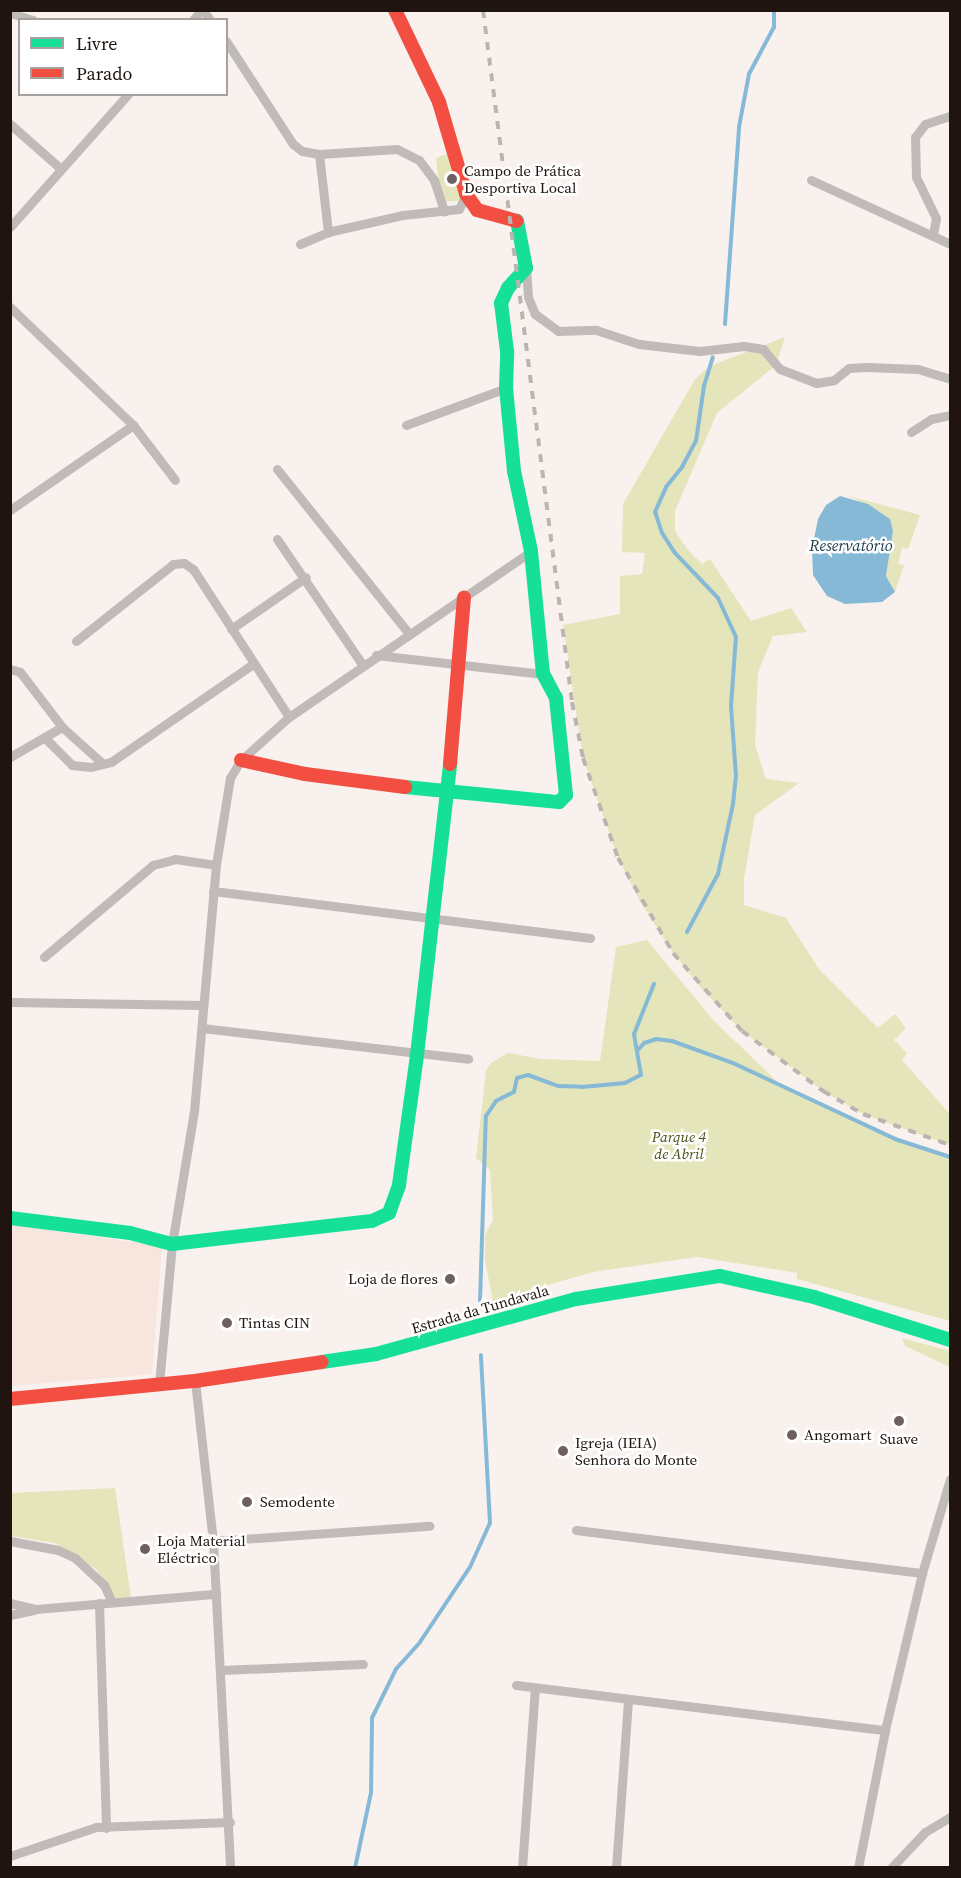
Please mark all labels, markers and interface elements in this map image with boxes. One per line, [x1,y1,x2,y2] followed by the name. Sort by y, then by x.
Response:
[18,18,228,96] legend
[76,31,118,56] text: Livre
[76,61,132,86] text: Parado
[464,161,581,196] place label: Campo de Prática Desportiva Local
[445,172,459,186] marker: Campo de Prática Desportiva Local
[809,535,893,555] water label: Reservatório
[652,1127,706,1162] park label: Parque 4 de Abril
[348,1270,438,1288] place label: Loja de flores
[443,1272,457,1286] marker: Loja de flores
[409,1281,551,1337] street label: Estrada da Tundavala
[239,1314,310,1332] place label: Tintas CIN
[220,1316,234,1330] marker: Tintas CIN
[892,1414,906,1428] marker: Suave
[804,1426,871,1444] place label: Angomart
[785,1428,799,1442] marker: Angomart
[880,1430,918,1448] place label: Suave
[575,1433,697,1468] place label: Igreja (IEIA) Senhora do Monte
[556,1444,570,1458] marker: Igreja (IEIA) Senhora do Monte
[238,1493,256,1511] marker: Semodente
[260,1493,335,1511] place label: Semodente
[157,1531,246,1566] place label: Loja Material Eléctrico
[138,1542,152,1556] marker: Loja Material Eléctrico

